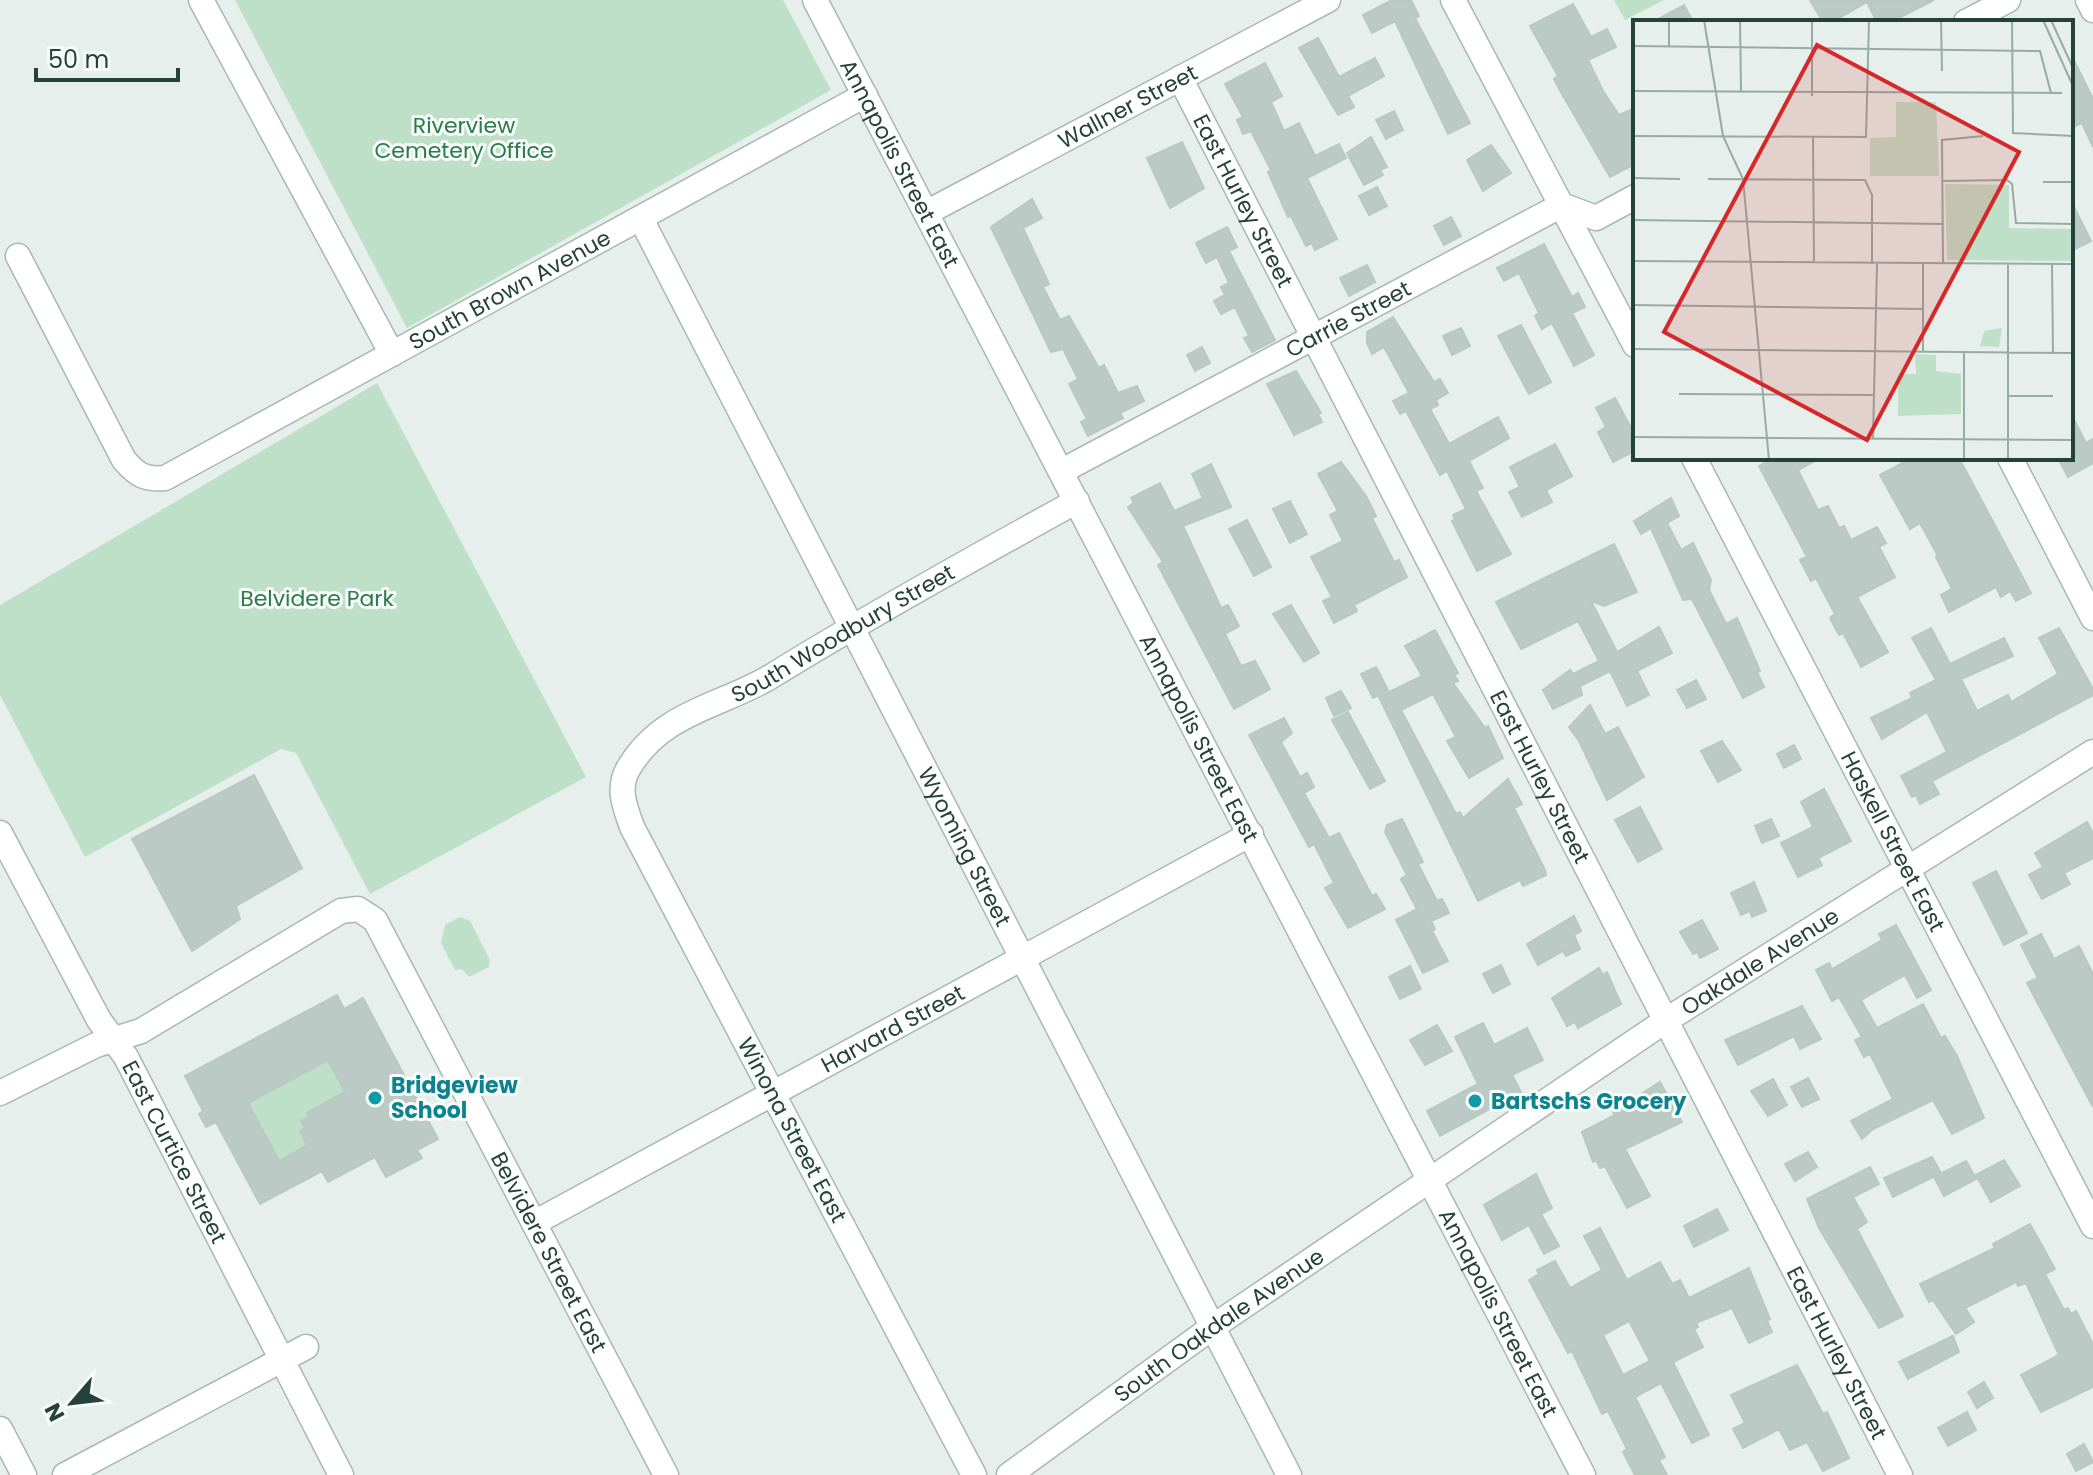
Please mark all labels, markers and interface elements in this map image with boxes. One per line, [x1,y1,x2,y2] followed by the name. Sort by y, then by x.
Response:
[1633,20,2073,460] inset map
[36,32,178,82] scale bar
[48,43,109,76] text: 50 m
[833,54,967,273] street label: Annapolis Street East
[1052,57,1203,156] street label: Wallner Street
[1186,109,1301,293] street label: East Hurley Street
[374,110,554,166] park label: Riverview Cemetery Office
[403,222,616,357] street label: South Brown Avenue
[1280,273,1416,365] street label: Carrie Street
[726,557,960,710] street label: South Woodbury Street
[240,583,395,614] park label: Belvidere Park
[1132,628,1266,848] street label: Annapolis Street East
[1483,685,1598,869] street label: East Hurley Street
[1833,746,1953,937] street label: Haskell Street East
[911,761,1019,931] street label: Wyoming Street
[1675,900,1845,1023] street label: Oakdale Avenue
[815,977,970,1080] street label: Harvard Street
[730,1032,854,1228] street label: Winona Street East
[115,1055,235,1249] street label: East Curtice Street
[391,1070,518,1126] place label: Bridgeview School
[1491,1086,1687,1117] place label: Bartschs Grocery
[366,1089,384,1107] marker: Bridgeview School
[1466,1092,1484,1110] marker: Bartschs Grocery
[484,1146,615,1358] street label: Belvidere Street East
[1431,1203,1566,1422] street label: Annapolis Street East
[1107,1241,1330,1409] street label: South Oakdale Avenue
[1779,1261,1894,1445] street label: East Hurley Street
[32,1363,112,1443] north arrow
[37,1398,72,1427] text: N

